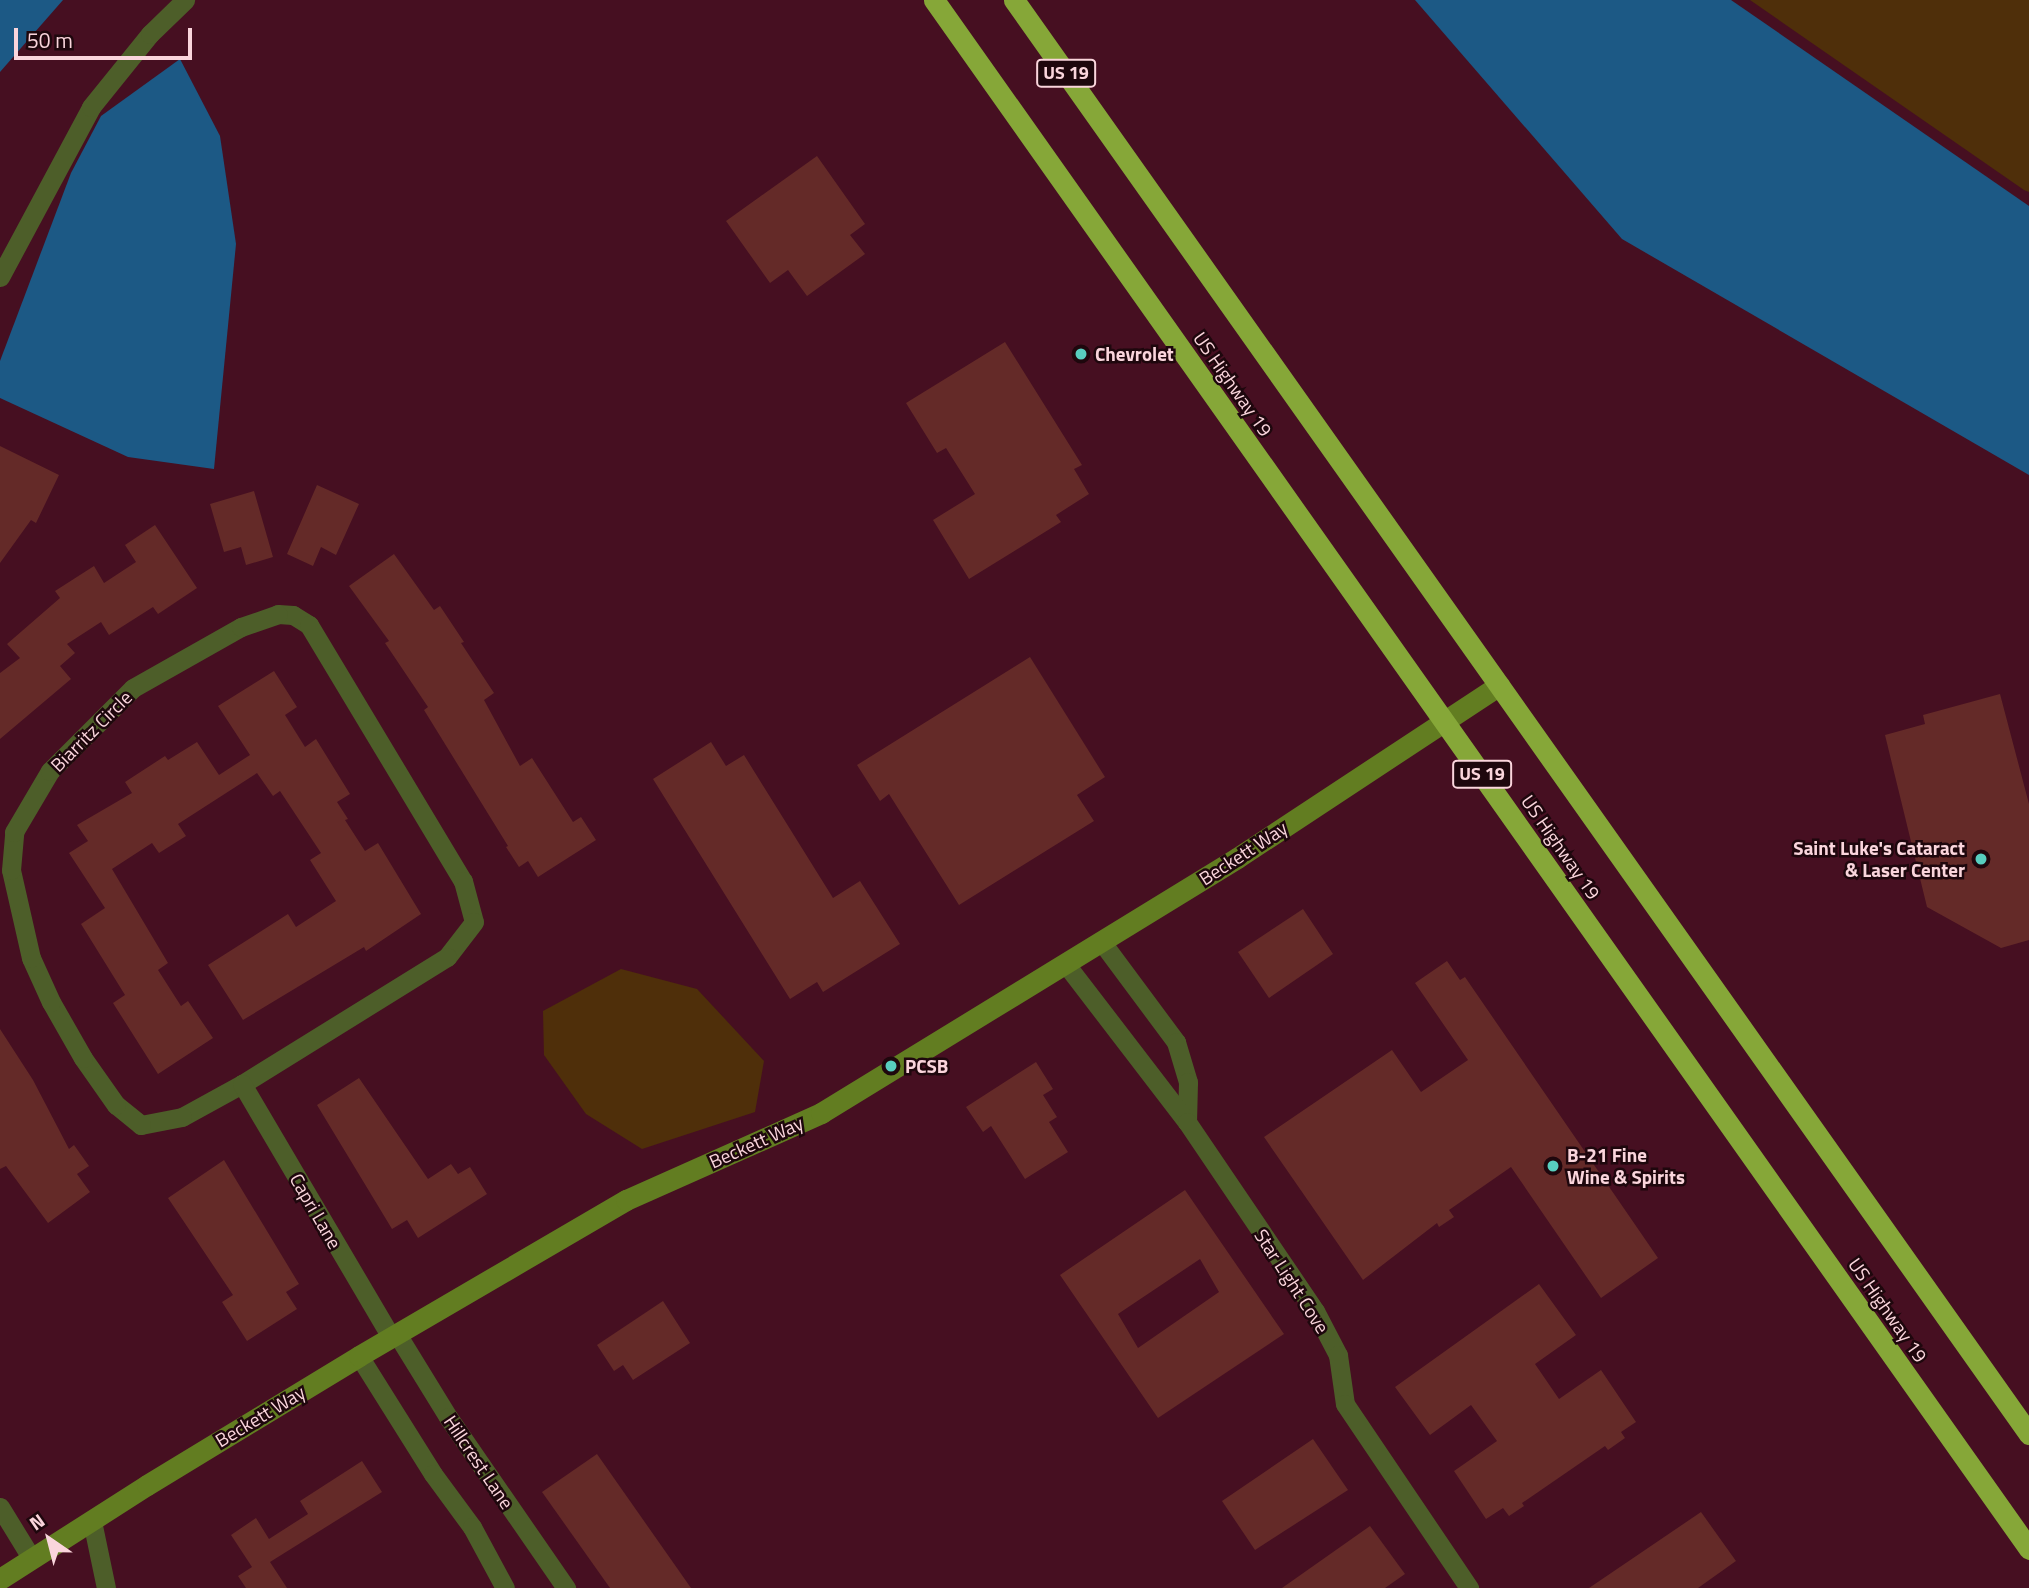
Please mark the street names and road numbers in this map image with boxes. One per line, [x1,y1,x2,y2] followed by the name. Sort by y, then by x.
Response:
[1034,58,1098,88] road number: US 19
[1189,327,1277,441] street label: US Highway 19
[46,686,136,776] street label: Biarritz Circle
[1450,760,1514,788] road number: US 19
[1517,790,1605,904] street label: US Highway 19
[1195,816,1291,890] street label: Beckett Way
[705,1111,807,1173] street label: Beckett Way
[285,1169,347,1253] street label: Capri Lane
[1250,1225,1334,1337] street label: Star Light Cove
[1844,1253,1932,1367] street label: US Highway 19
[211,1380,309,1452] street label: Beckett Way
[439,1411,519,1513] street label: Hillcrest Lane

